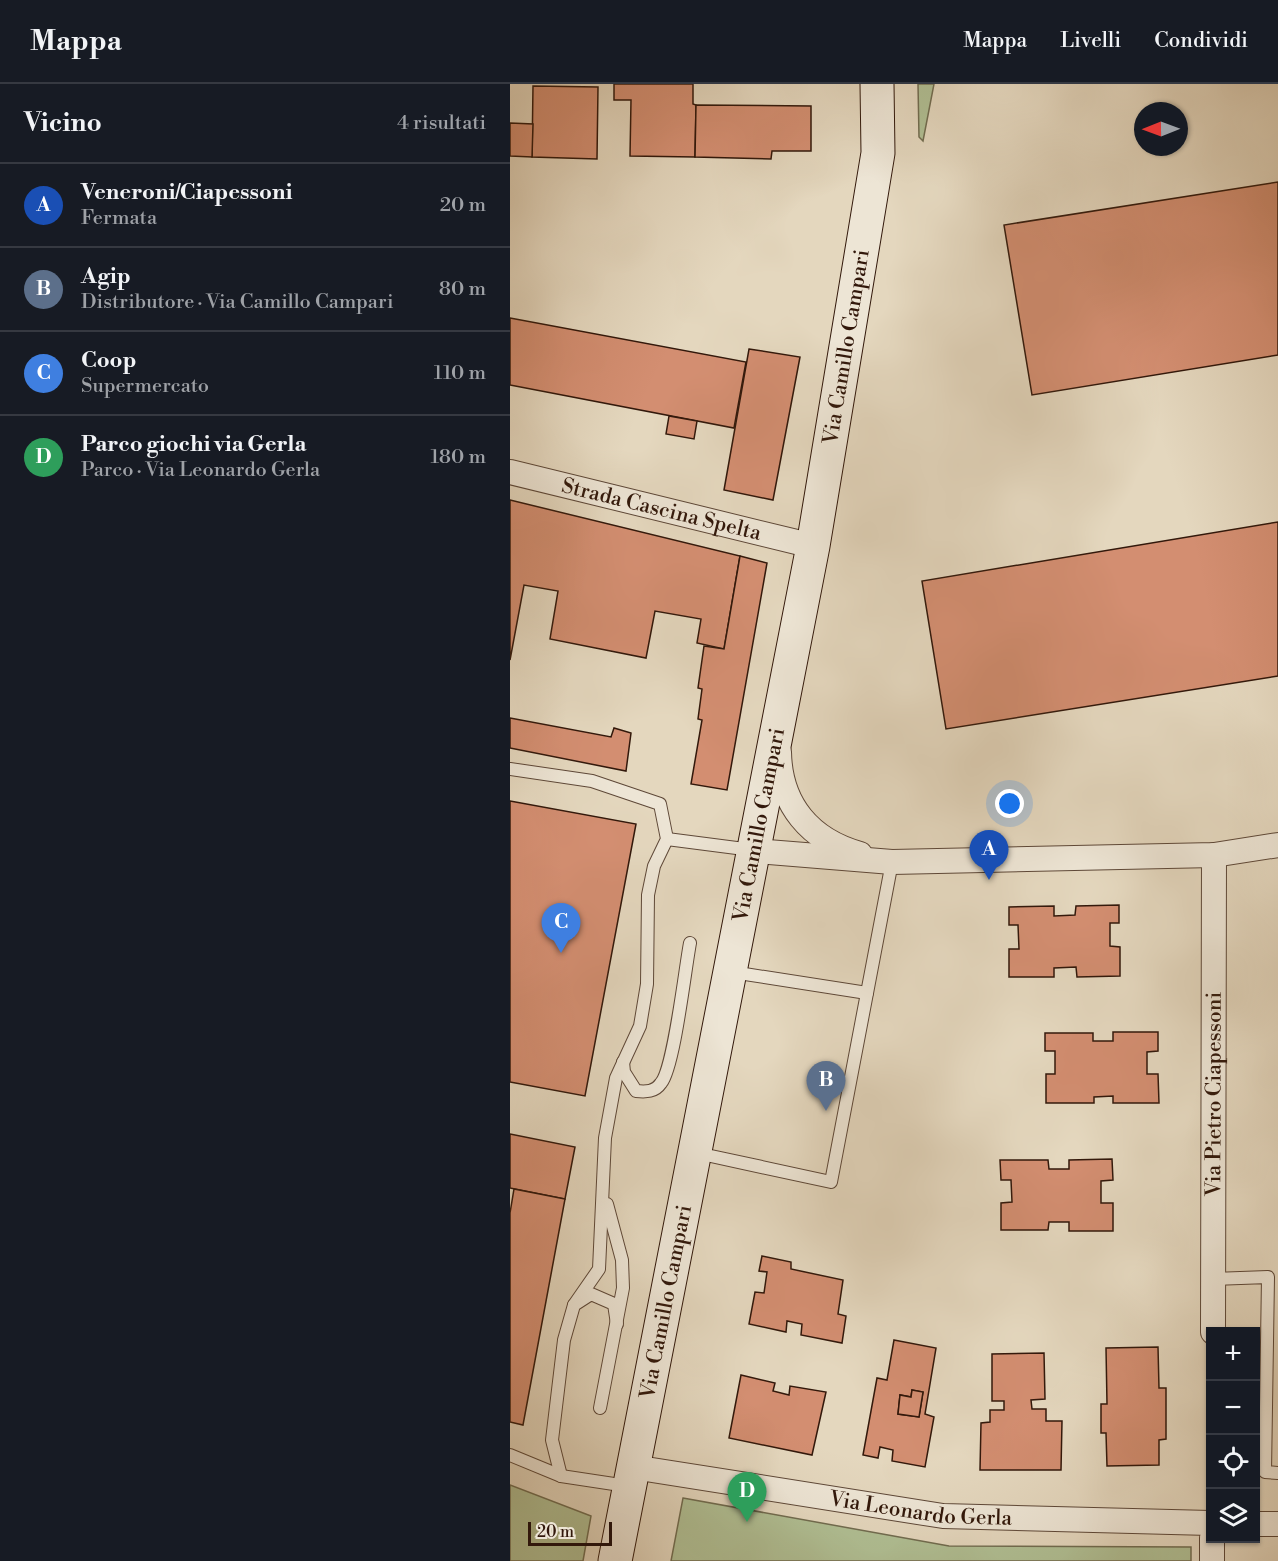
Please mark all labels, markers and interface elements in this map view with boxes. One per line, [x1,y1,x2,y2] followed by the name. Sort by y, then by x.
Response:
[30,24,122,59] text: Mappa
[963,28,1027,54] text: Mappa
[1060,28,1121,54] text: Livelli
[1154,28,1248,54] text: Condividi
[1134,102,1188,156] north arrow
[24,107,102,139] text: Vicino
[397,111,486,136] text: 4 risultati
[81,179,292,206] text: Veneroni/Ciapessoni
[36,193,51,218] text: A
[440,193,486,218] text: 20 m
[81,206,157,231] text: Fermata
[818,247,876,447] street label: Via Camillo Campari
[81,263,131,290] text: Agip
[36,277,51,302] text: B
[439,277,486,302] text: 80 m
[81,290,394,315] text: Distributore · Via Camillo Campari
[81,347,137,374] text: Coop
[36,361,51,386] text: C
[434,361,486,386] text: 110 m
[81,374,209,399] text: Supermercato
[81,431,306,458] text: Parco giochi via Gerla
[36,445,51,470] text: D
[431,445,486,470] text: 180 m
[81,458,320,483] text: Parco · Via Leonardo Gerla
[559,473,764,547] street label: Strada Cascina Spelta
[728,726,791,925] street label: Via Camillo Campari
[995,789,1024,818] your location
[970,830,1008,880] pin: A
[542,904,580,953] pin: C
[1201,992,1228,1197] street label: Via Pietro Ciapessoni
[806,1062,846,1111] pin: B
[635,1203,698,1402] street label: Via Camillo Campari
[1206,1327,1260,1543] map controls
[1206,1327,1260,1381] button: +
[1206,1381,1260,1435] button: −
[1206,1435,1260,1489] button: locate
[728,1472,766,1522] pin: D
[826,1486,1013,1532] street label: Via Leonardo Gerla
[1206,1489,1260,1543] button: layers
[528,1519,612,1546] scale bar
[537,1522,574,1542] text: 20 m

